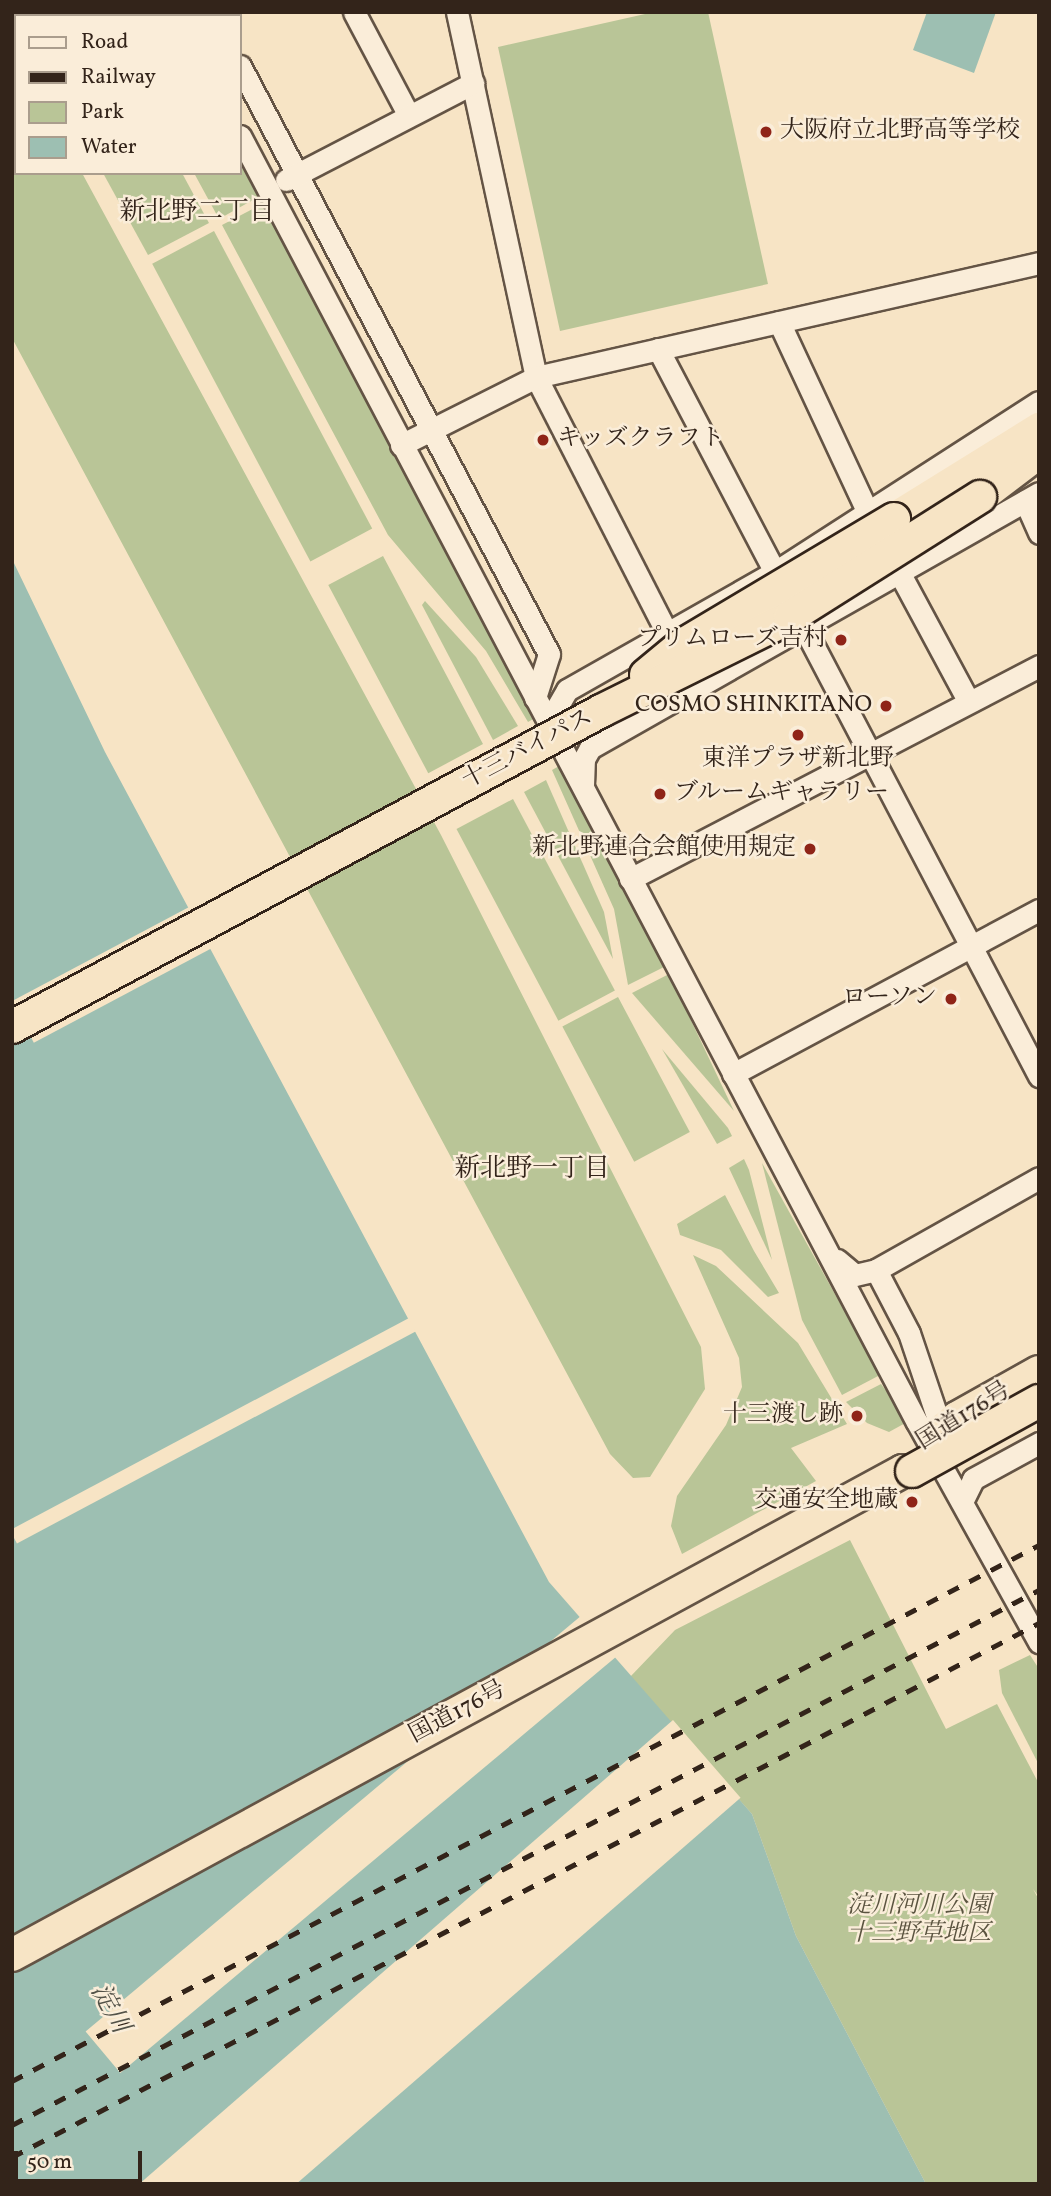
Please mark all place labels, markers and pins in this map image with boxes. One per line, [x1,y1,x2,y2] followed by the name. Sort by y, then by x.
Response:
[780,118,1020,146] place label: 大阪府立北野高等学校
[758,124,774,140] marker: 大阪府立北野高等学校
[557,426,725,454] place label: キッズクラフト
[535,432,551,448] marker: キッズクラフト
[635,626,827,654] place label: プリムローズ吉村
[833,632,849,648] marker: プリムローズ吉村
[635,692,872,720] place label: COSMO SHINKITANO
[878,698,894,714] marker: COSMO SHINKITANO
[790,727,806,743] marker: 東洋プラザ新北野
[702,746,894,774] place label: 東洋プラザ新北野
[674,780,890,808] place label: ブルームギャラリー
[652,786,668,802] marker: ブルームギャラリー
[532,835,796,863] place label: 新北野連合会館使用規定
[802,841,818,857] marker: 新北野連合会館使用規定
[841,985,937,1013] place label: ローソン
[943,991,959,1007] marker: ローソン
[723,1402,843,1430] place label: 十三渡し跡
[849,1408,865,1424] marker: 十三渡し跡
[754,1488,898,1516] place label: 交通安全地蔵
[904,1494,920,1510] marker: 交通安全地蔵

